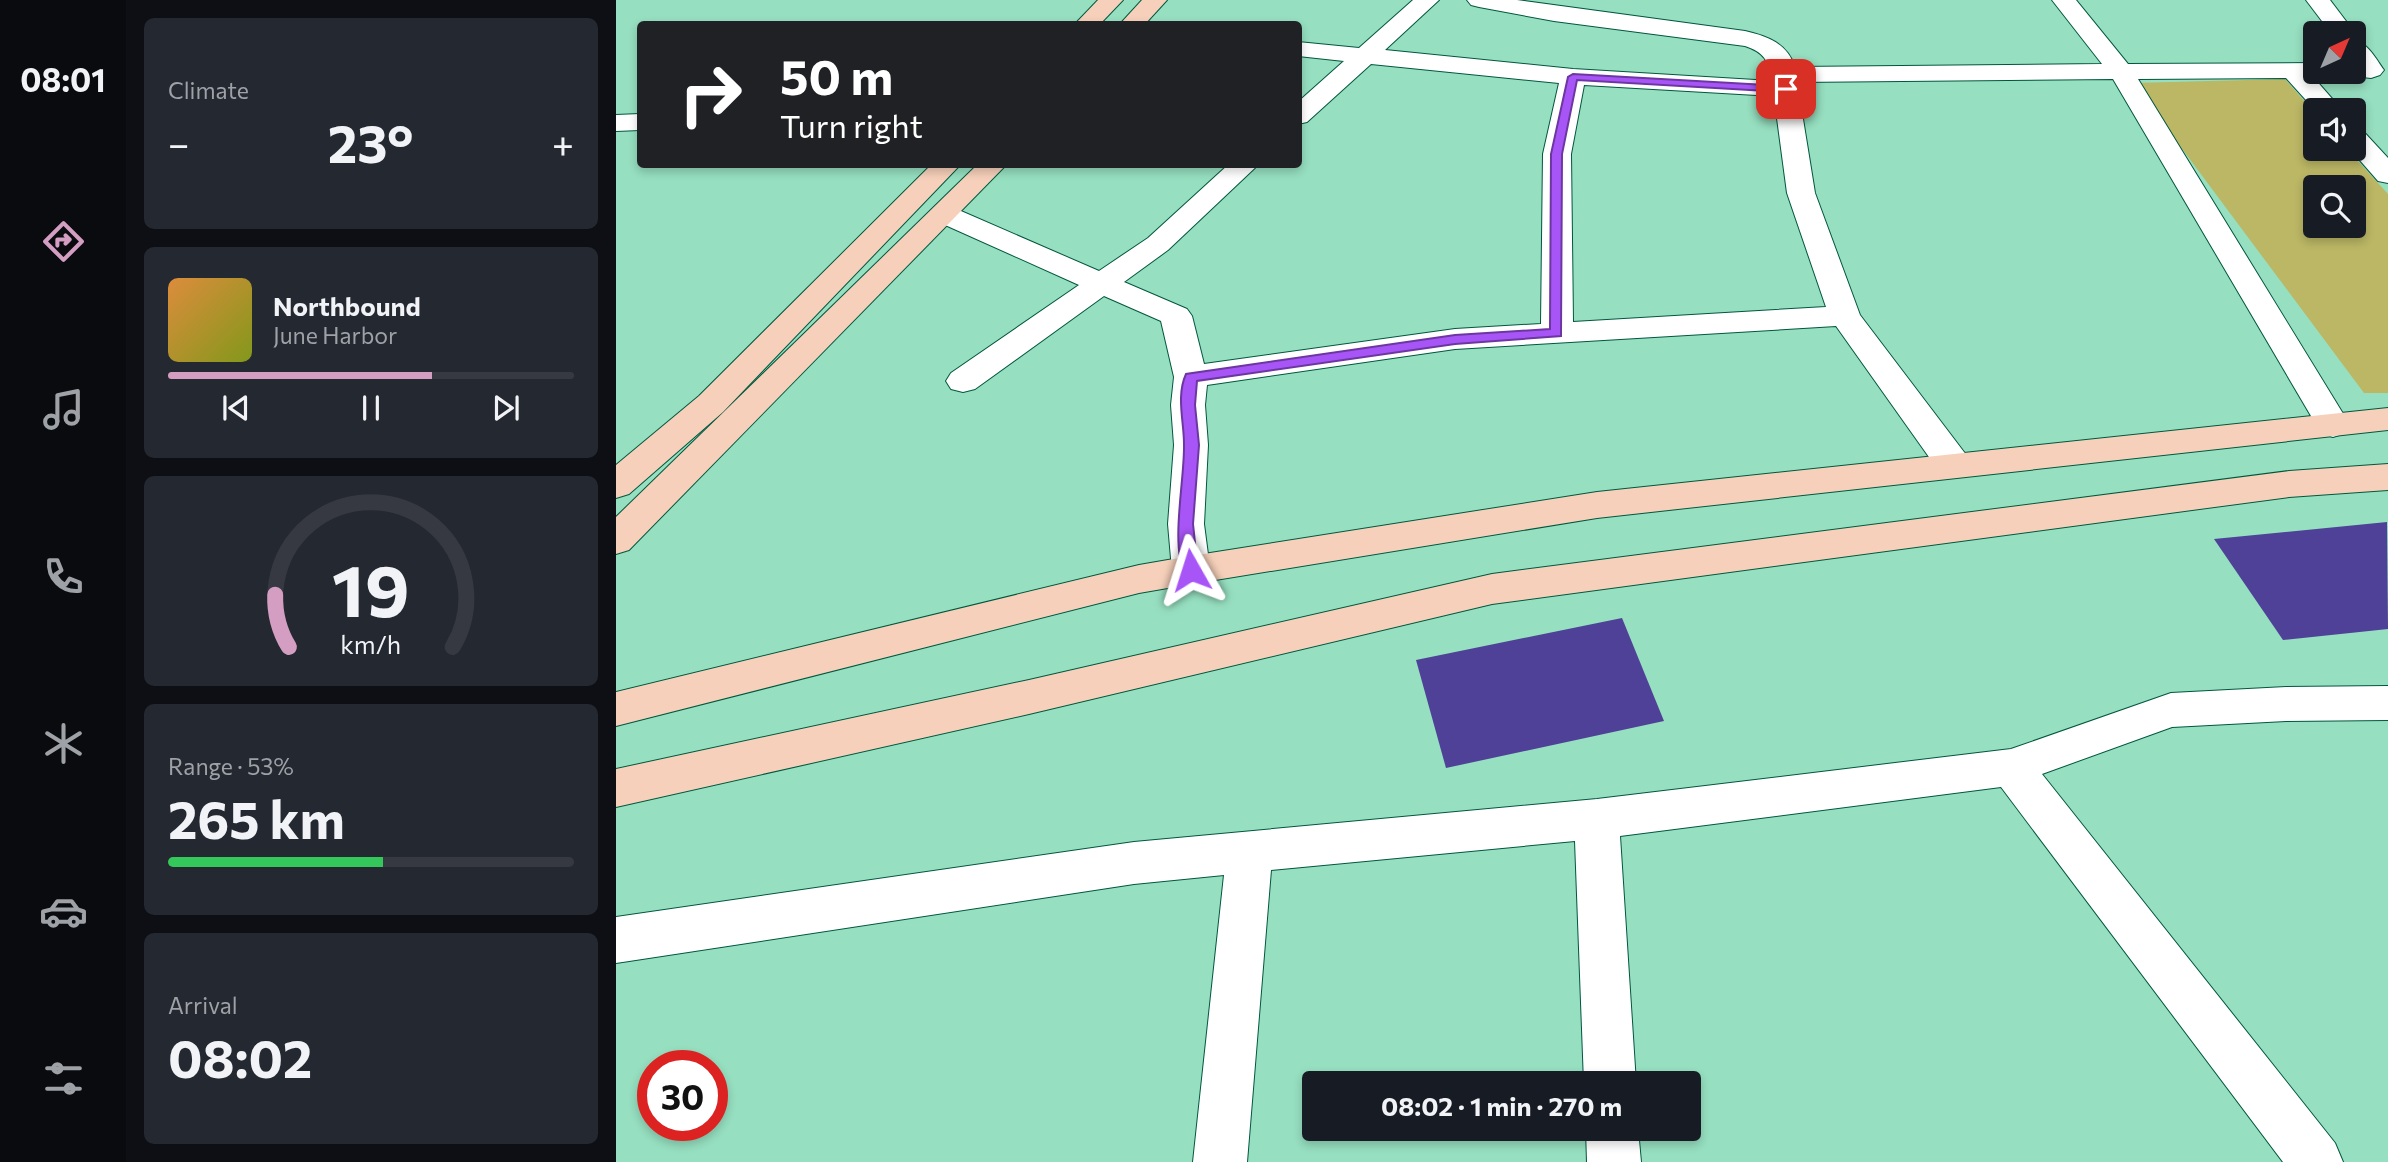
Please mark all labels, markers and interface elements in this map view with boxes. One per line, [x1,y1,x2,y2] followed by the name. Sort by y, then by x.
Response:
[2303,21,2366,84] north arrow
[2303,21,2366,238] map controls
[780,45,893,105] text: 50 m
[665,49,756,140] icon: right
[20,59,106,99] text: 08:01
[1756,59,1816,119] pin
[1767,70,1805,108] icon: arrive
[168,76,249,104] text: Climate
[2303,98,2366,161] button: sound
[780,105,923,145] text: Turn right
[328,110,414,174] text: 23°
[168,119,190,166] text: −
[552,119,574,166] text: +
[2303,175,2366,238] button: search
[39,217,88,266] icon: directions
[273,290,421,321] text: Northbound
[273,321,397,349] text: June Harbor
[39,385,88,434] icon: music
[217,389,255,427] icon: previous
[352,389,390,427] icon: pause
[487,389,525,427] icon: next
[1154,533,1228,607] position arrow
[332,543,410,632] text: 19
[39,552,88,601] icon: phone
[341,629,401,659] text: km/h
[39,719,88,768] icon: climate
[168,752,294,780] text: Range · 53%
[168,786,345,850] text: 265 km
[39,887,88,936] icon: car
[168,991,238,1019] text: Arrival
[168,1025,312,1089] text: 08:02
[637,1050,728,1141] speed limit sign: 30
[39,1054,88,1103] icon: filters
[1381,1090,1622,1121] text: 08:02 · 1 min · 270 m

